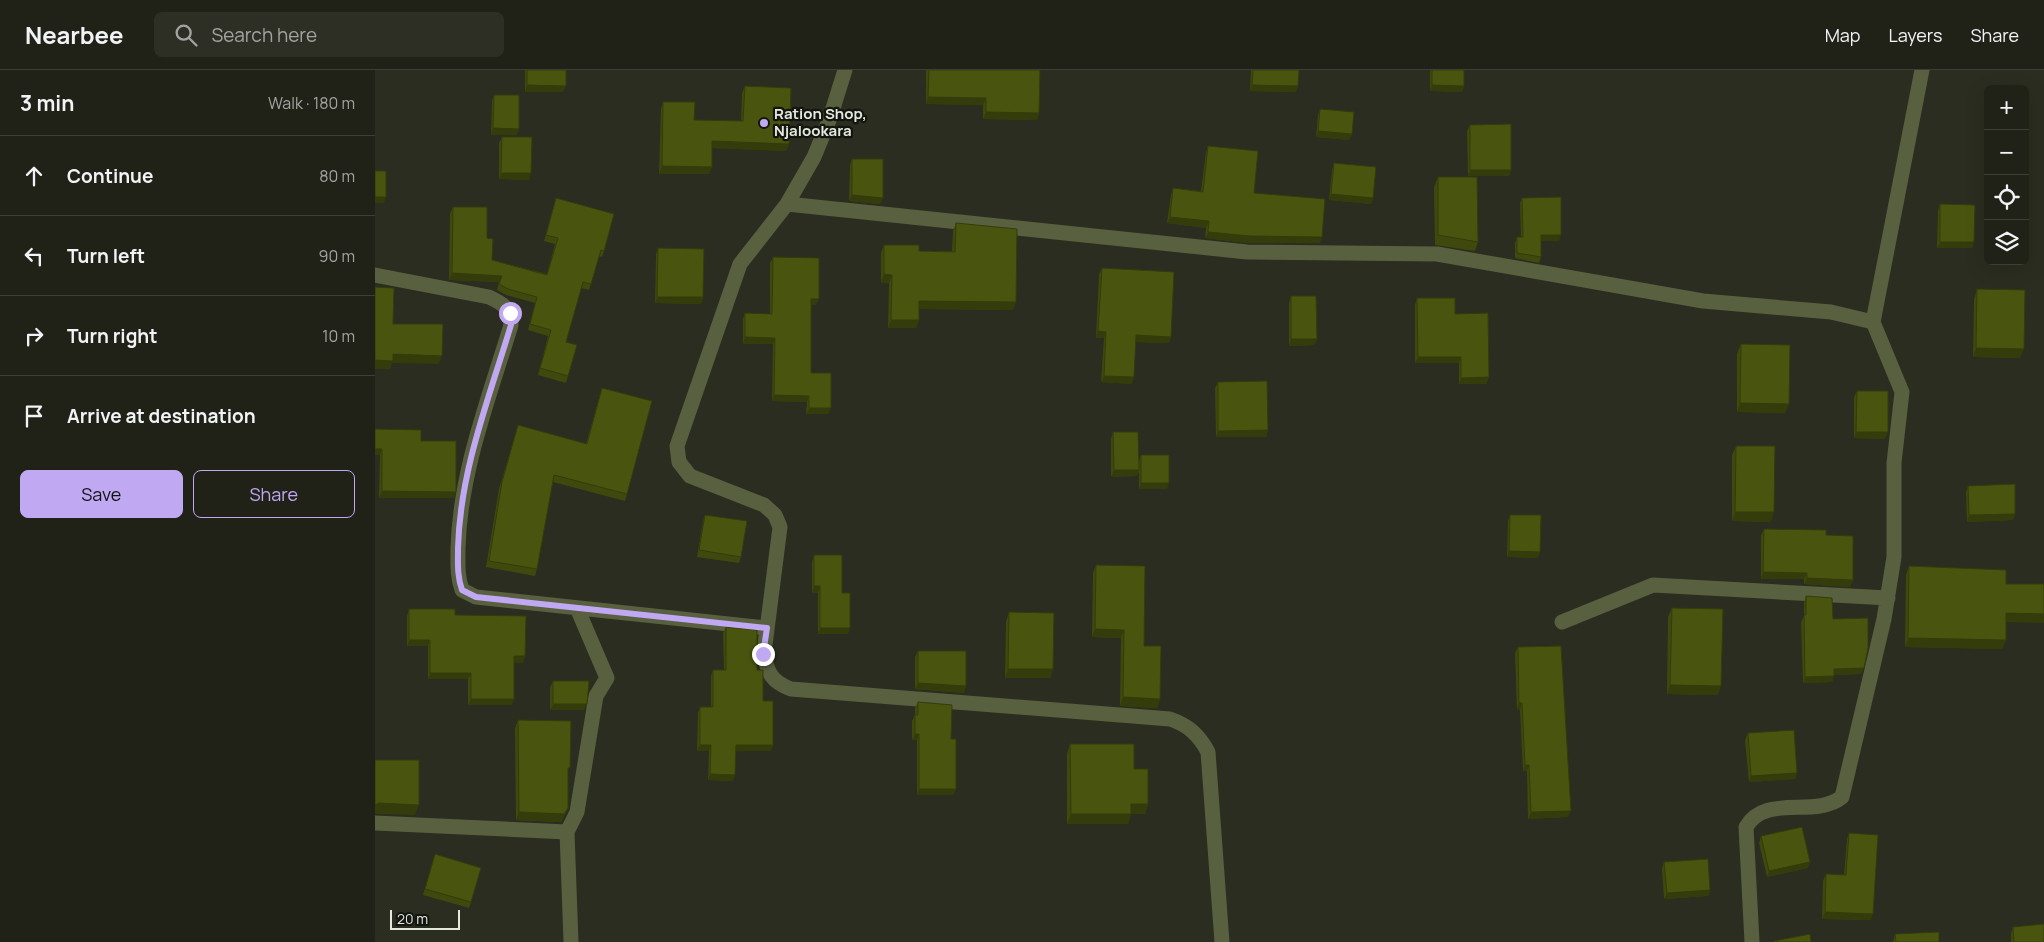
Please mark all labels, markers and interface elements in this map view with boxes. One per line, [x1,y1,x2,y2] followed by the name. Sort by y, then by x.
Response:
[154,12,504,57] search box
[25,18,124,51] text: Nearbee
[172,21,200,49] icon: search
[212,22,317,48] text: Search here
[1825,23,1860,47] text: Map
[1888,23,1942,47] text: Layers
[1970,23,2019,47] text: Share
[1984,85,2029,265] map controls
[1984,85,2029,130] button: +
[20,89,74,117] text: 3 min
[268,92,355,114] text: Walk · 180 m
[774,103,867,141] place label: Ration Shop, Njalookara
[758,117,770,129] marker: Ration Shop, Njalookara
[1984,130,2029,175] button: −
[20,162,48,190] icon: ahead
[67,163,153,189] text: Continue
[319,165,355,187] text: 80 m
[1984,175,2029,220] button: locate
[1984,220,2029,265] button: layers
[20,242,48,270] icon: left
[67,243,145,269] text: Turn left
[319,245,355,267] text: 90 m
[499,302,522,325] route start
[20,322,48,350] icon: right
[67,323,157,349] text: Turn right
[322,325,355,347] text: 10 m
[20,402,48,430] icon: arrive
[67,403,256,429] text: Arrive at destination
[20,470,183,518] button: Save
[193,470,355,518] button: Share
[752,643,775,666] route end
[390,907,460,930] scale bar
[397,909,428,928] text: 20 m

